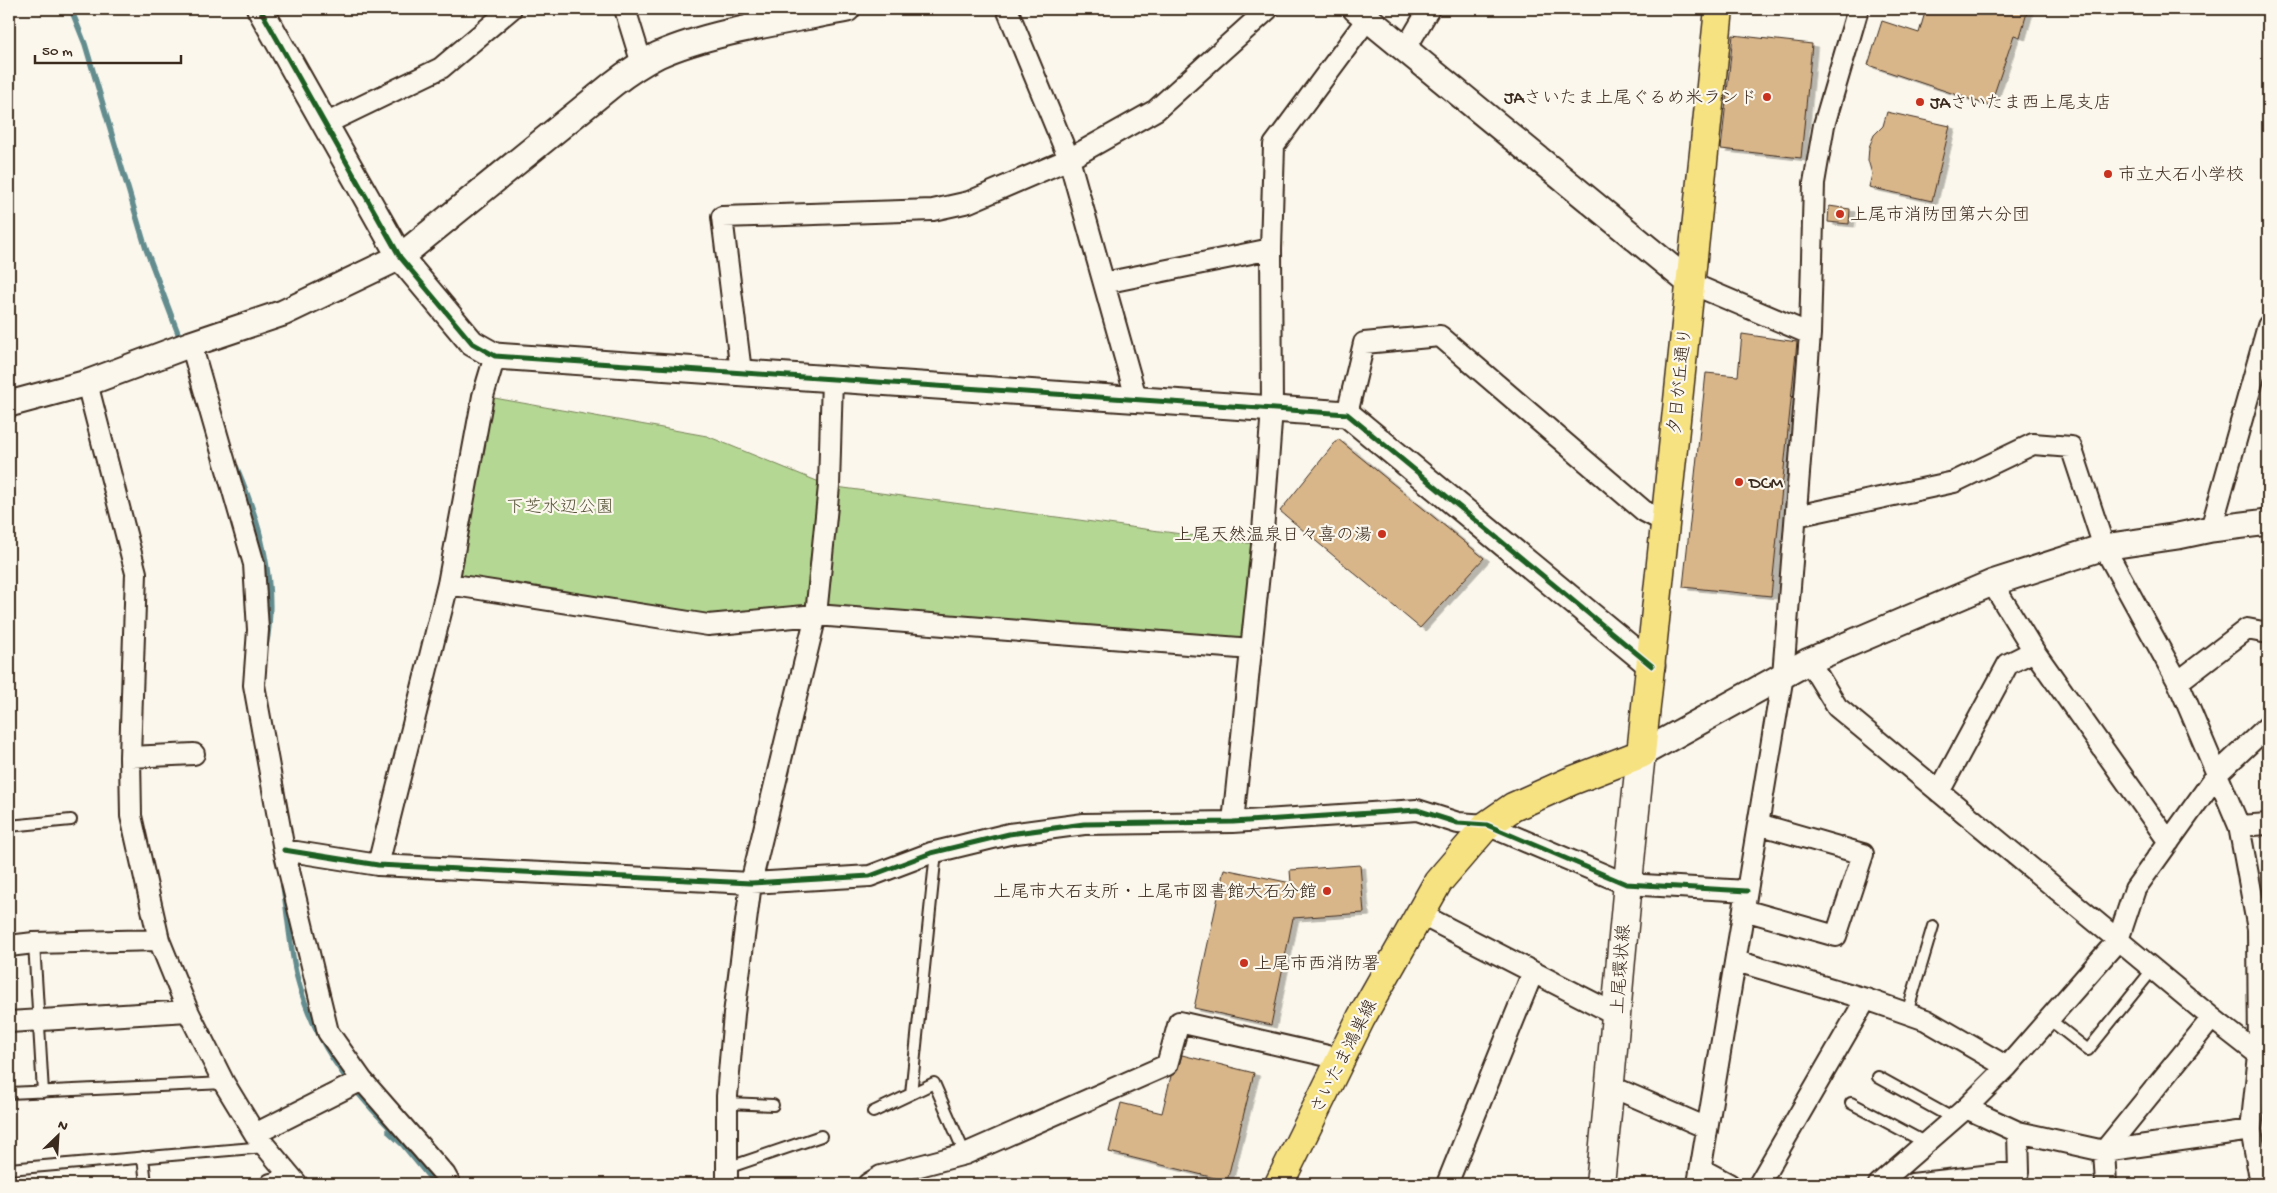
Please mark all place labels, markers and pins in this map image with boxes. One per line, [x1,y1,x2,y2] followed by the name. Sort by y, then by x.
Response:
[1504,88,1757,110] place label: JAさいたま上尾ぐるめ米ランド
[1761,91,1773,103] marker: JAさいたま上尾ぐるめ米ランド
[1930,93,2111,115] place label: JAさいたま西上尾支店
[1914,96,1926,108] marker: JAさいたま西上尾支店
[2118,165,2244,187] place label: 市立大石小学校
[2102,168,2114,180] marker: 市立大石小学校
[1850,205,2030,227] place label: 上尾市消防団第六分団
[1834,208,1846,220] marker: 上尾市消防団第六分団
[1748,474,1783,495] place label: DCM
[1733,476,1745,488] marker: DCM
[1174,525,1372,547] place label: 上尾天然温泉日々喜の湯
[1376,528,1388,540] marker: 上尾天然温泉日々喜の湯
[993,882,1317,904] place label: 上尾市大石支所・上尾市図書館大石分館
[1321,885,1333,897] marker: 上尾市大石支所・上尾市図書館大石分館
[1254,954,1380,976] place label: 上尾市西消防署
[1238,957,1250,969] marker: 上尾市西消防署

